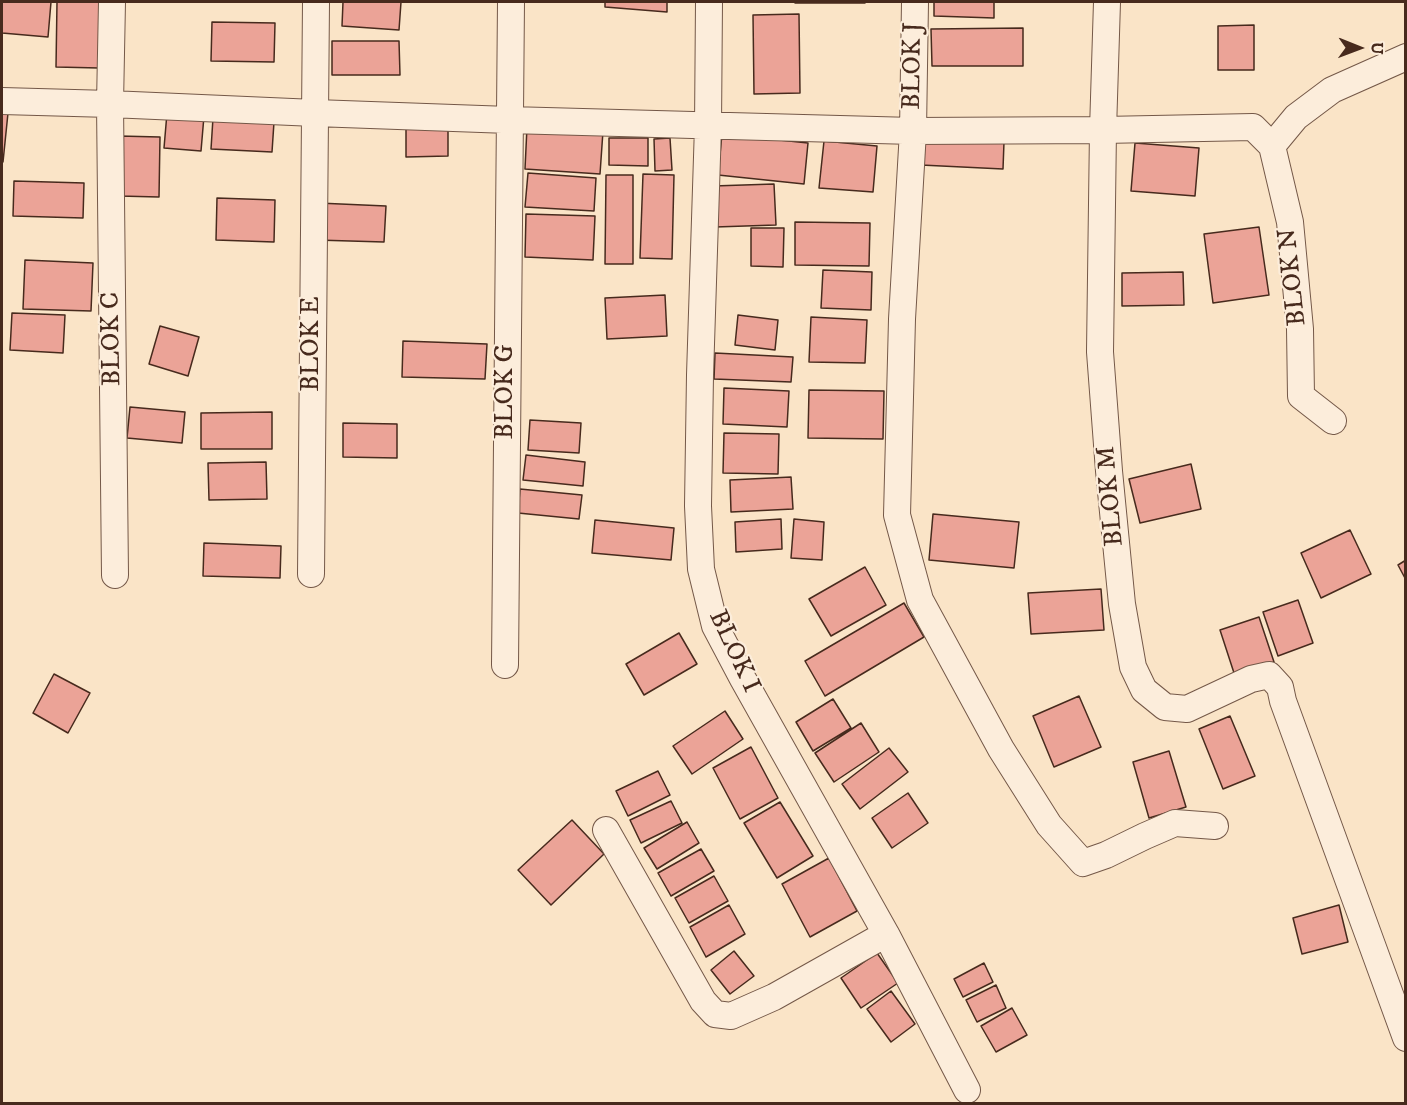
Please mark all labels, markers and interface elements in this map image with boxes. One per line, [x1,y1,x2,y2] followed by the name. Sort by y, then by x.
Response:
[1329,18,1389,78] north arrow
[898,22,930,110] street label: BLOK J
[1367,42,1387,55] text: U
[1273,226,1315,328] street label: BLOK N
[97,292,129,386] street label: BLOK C
[297,296,329,392] street label: BLOK E
[491,344,523,440] street label: BLOK G
[1092,444,1132,548] street label: BLOK M
[700,606,766,698] street label: BLOK I

